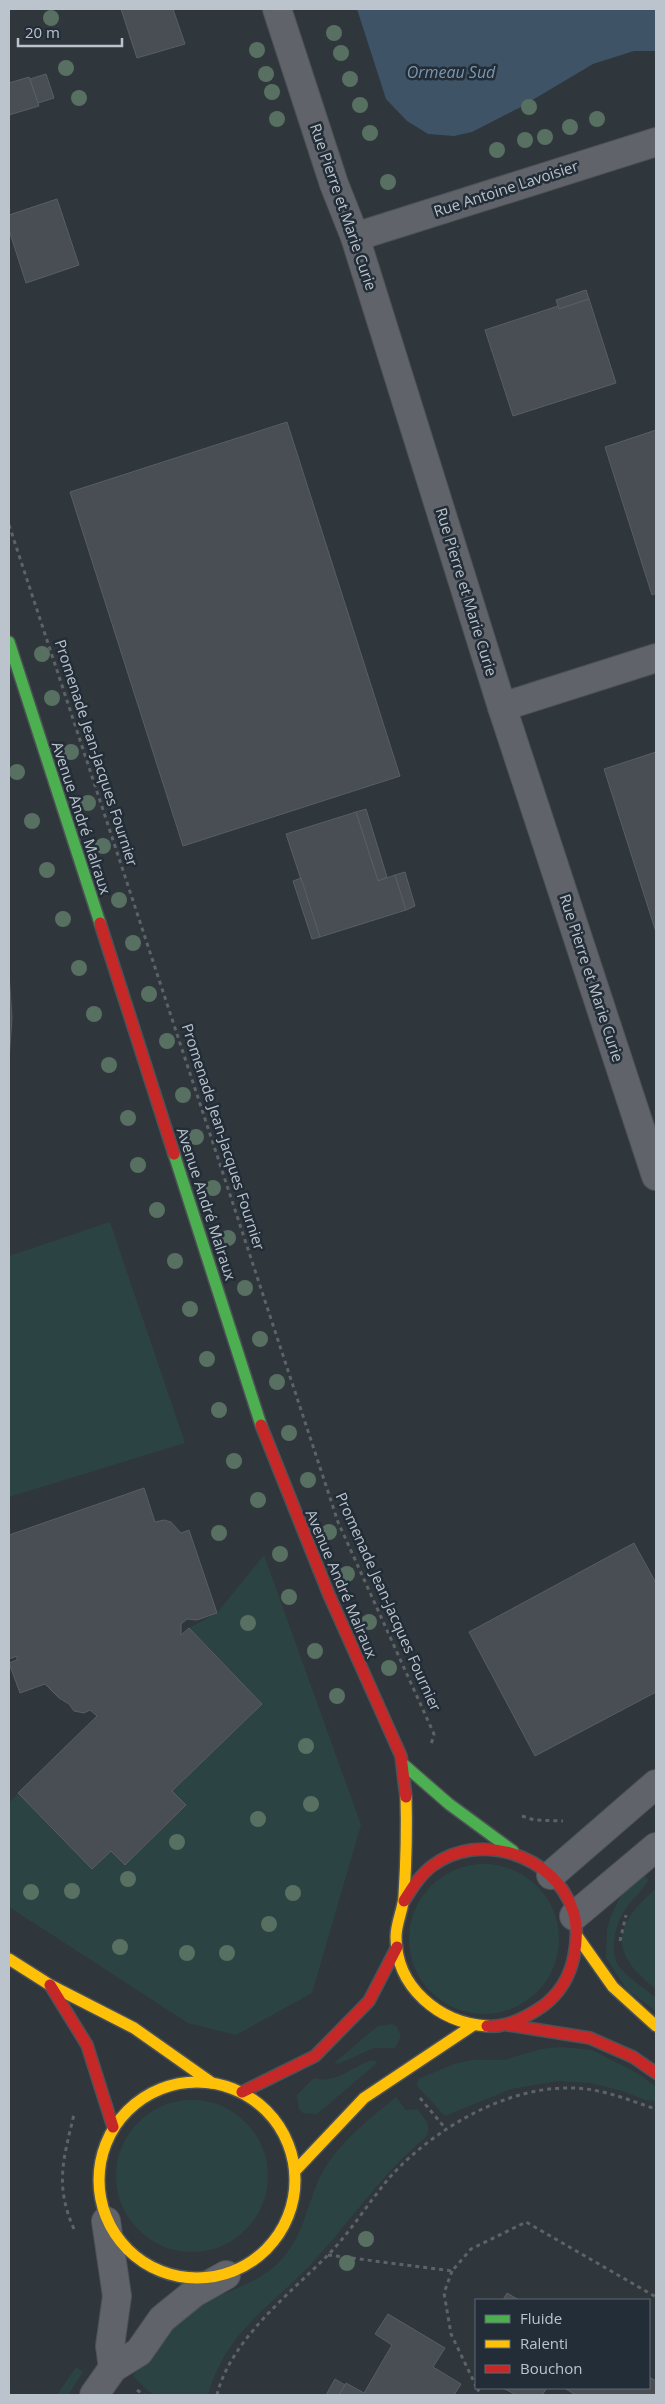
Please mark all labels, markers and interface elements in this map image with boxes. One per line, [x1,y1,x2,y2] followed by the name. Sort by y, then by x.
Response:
[18,15,121,47] scale bar
[25,22,60,42] text: 20 m
[407,61,496,83] water label: Ormeau Sud
[306,121,382,293] street label: Rue Pierre et Marie Curie
[431,155,581,221] street label: Rue Antoine Lavoisier
[432,505,502,678] street label: Rue Pierre et Marie Curie
[51,637,143,869] street label: Promenade Jean-Jacques Fournier
[48,739,116,897] street label: Avenue André Malraux
[555,891,629,1064] street label: Rue Pierre et Marie Curie
[178,1021,270,1253] street label: Promenade Jean-Jacques Fournier
[173,1125,241,1283] street label: Avenue André Malraux
[332,1489,446,1714] street label: Promenade Jean-Jacques Fournier
[302,1506,382,1661] street label: Avenue André Malraux
[475,2299,650,2389] legend
[520,2308,562,2328] text: Fluide
[520,2333,568,2353] text: Ralenti
[520,2358,583,2378] text: Bouchon

